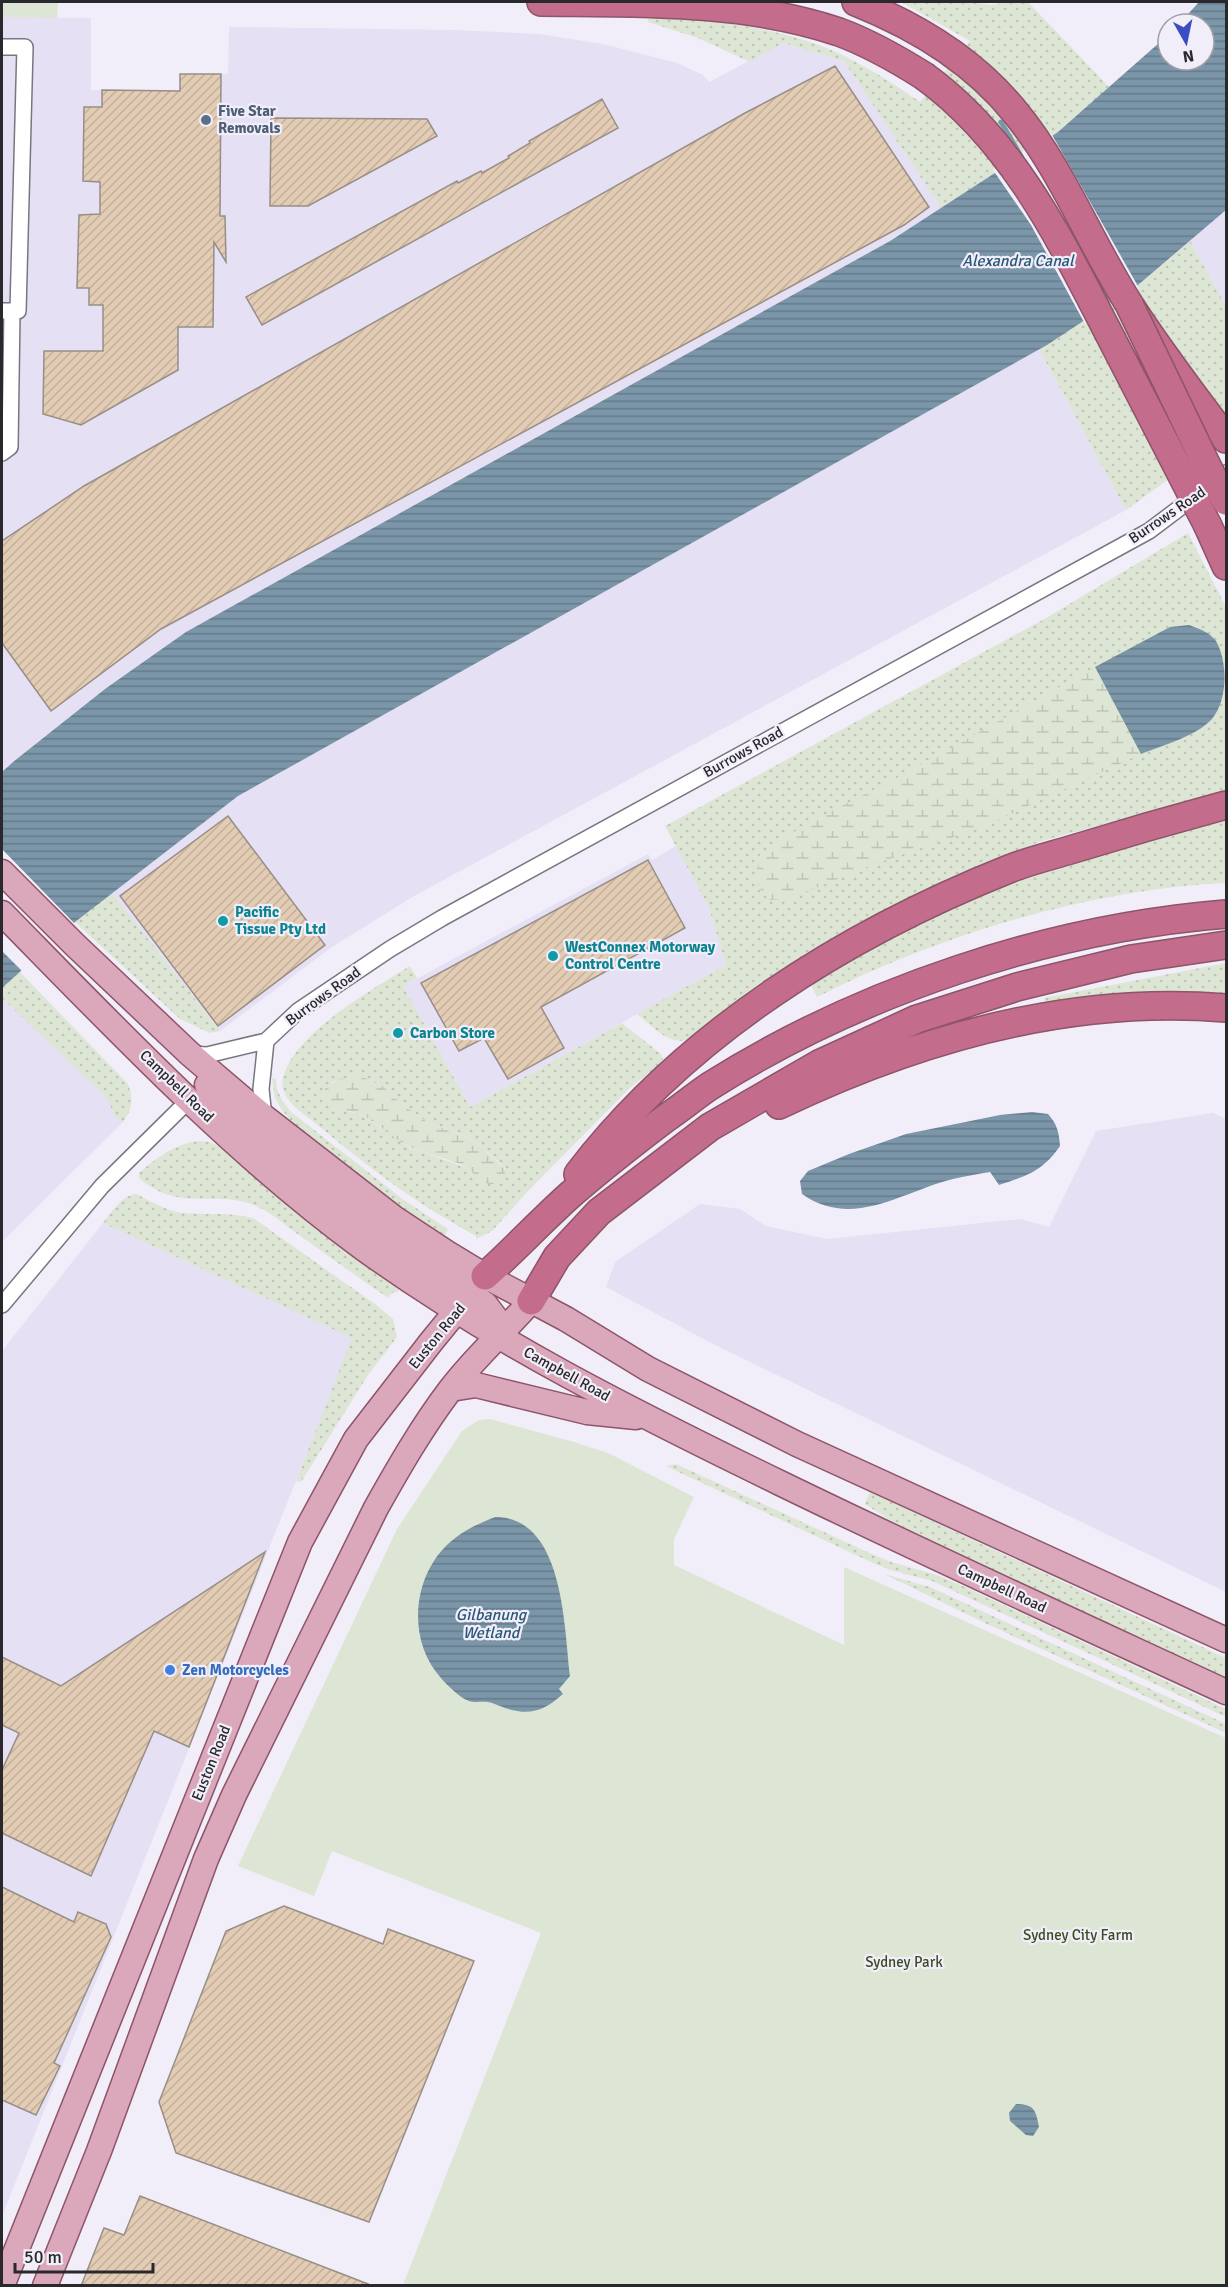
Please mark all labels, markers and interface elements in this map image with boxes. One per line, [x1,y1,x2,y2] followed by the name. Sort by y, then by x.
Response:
[1156,12,1216,72] north arrow
[1181,45,1195,67] text: N
[218,102,281,137] place label: Five Star Removals
[199,113,213,127] marker: Five Star Removals
[962,251,1075,271] water label: Alexandra Canal
[1125,483,1209,547] street label: Burrows Road
[700,723,786,781] street label: Burrows Road
[235,903,326,938] place label: Pacific Tissue Pty Ltd
[216,914,230,928] marker: Pacific Tissue Pty Ltd
[565,938,716,973] place label: WestConnex Motorway Control Centre
[546,949,560,963] marker: WestConnex Motorway Control Centre
[282,963,364,1029] street label: Burrows Road
[410,1024,495,1042] place label: Carbon Store
[391,1026,405,1040] marker: Carbon Store
[136,1046,218,1126] street label: Campbell Road
[405,1299,469,1373] street label: Euston Road
[521,1343,613,1405] street label: Campbell Road
[955,1560,1049,1616] street label: Campbell Road
[456,1605,528,1643] water label: Gilbanung Wetland
[182,1661,289,1679] place label: Zen Motorcycles
[163,1663,177,1677] marker: Zen Motorcycles
[188,1723,234,1803] street label: Euston Road
[1023,1926,1133,1944] park label: Sydney City Farm
[865,1953,943,1971] park label: Sydney Park
[15,2236,153,2274] scale bar
[24,2246,62,2268] text: 50 m

